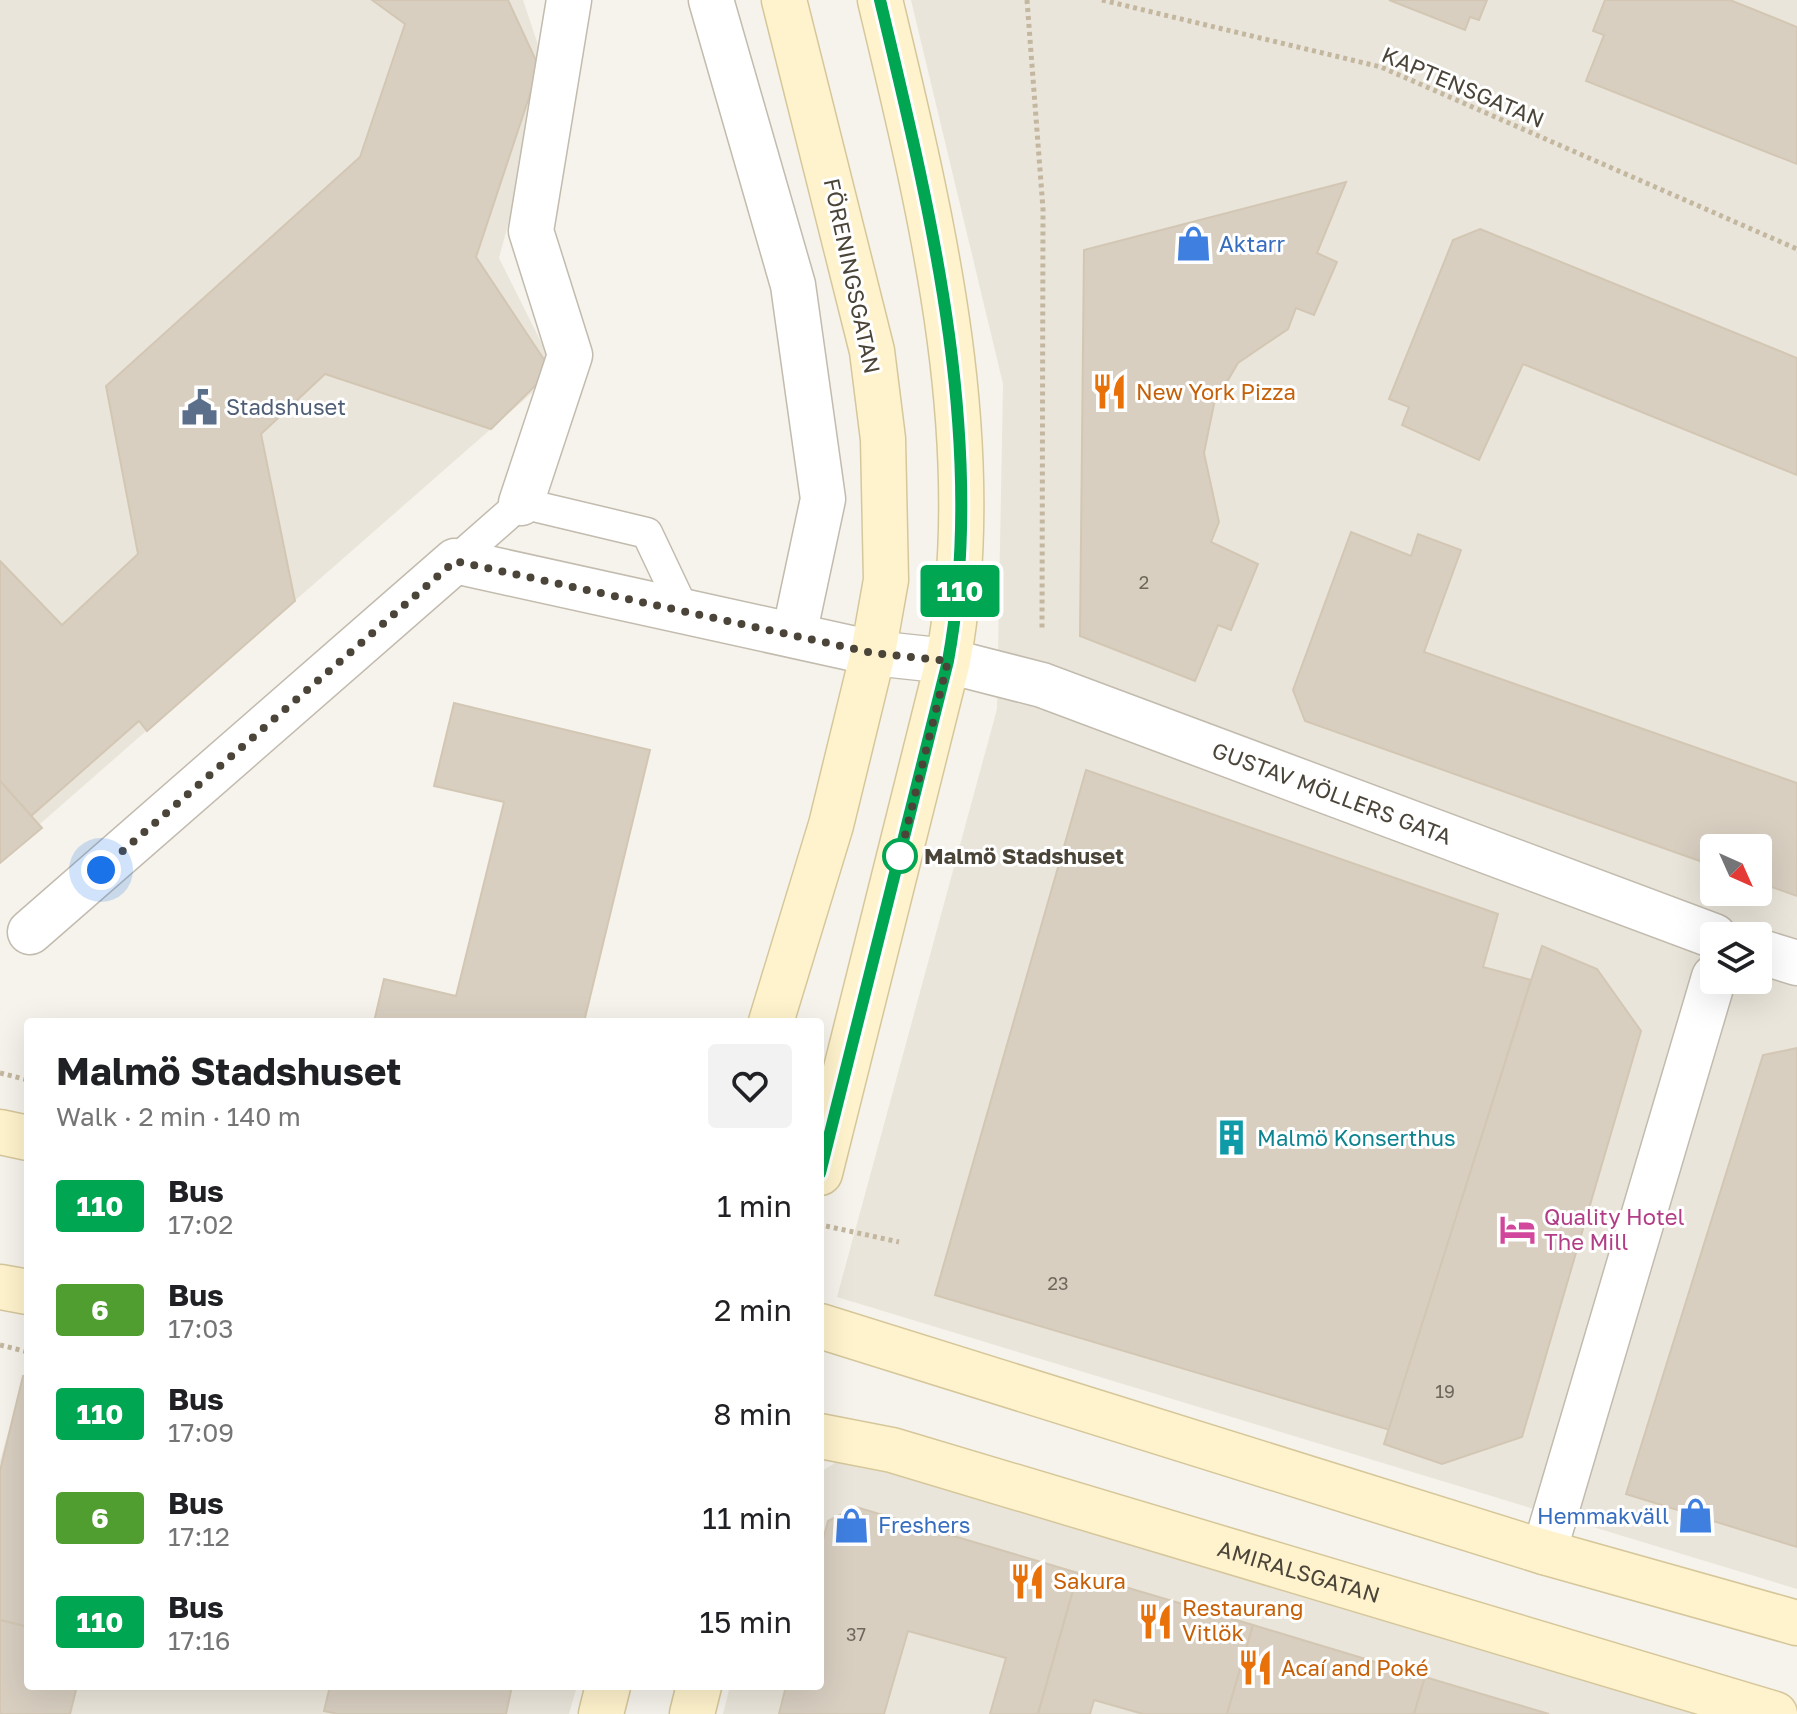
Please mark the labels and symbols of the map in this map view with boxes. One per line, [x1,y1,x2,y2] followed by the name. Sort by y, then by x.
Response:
[1378,40,1548,133] street label: KAPTENSGATAN
[819,176,886,376] street label: FÖRENINGSGATAN
[1174,225,1212,263] shop icon: Aktarr
[1219,230,1285,257] place label: Aktarr
[1091,373,1129,411] restaurant icon: New York Pizza
[1136,378,1296,405] place label: New York Pizza
[181,388,219,426] public building icon: Stadshuset
[226,393,346,420] place label: Stadshuset
[914,565,1006,617] line badge: 110
[1139,571,1149,593] house number: 2
[1209,736,1456,850] street label: GUSTAV MÖLLERS GATA
[1700,834,1772,906] north arrow
[883,839,917,873] marker: Malmö Stadshuset
[924,842,1124,869] place label: Malmö Stadshuset
[81,850,121,890] your location
[1212,1119,1250,1157] building icon: Malmö Konserthus
[1257,1124,1456,1151] place label: Malmö Konserthus
[1544,1203,1685,1255] place label: Quality Hotel The Mill
[1499,1211,1537,1249] hotel icon: Quality Hotel The Mill
[1048,1272,1068,1294] house number: 23
[1435,1380,1455,1402] house number: 19
[1676,1497,1714,1535] shop icon: Hemmakväll
[1537,1502,1669,1529] place label: Hemmakväll
[833,1506,871,1544] shop icon: Freshers
[878,1511,970,1538] place label: Freshers
[1215,1534,1383,1608] street label: AMIRALSGATAN
[1008,1562,1046,1600] restaurant icon: Sakura
[1053,1567,1126,1594] place label: Sakura
[1182,1594,1304,1646] place label: Restaurang Vitlök
[1137,1602,1175,1640] restaurant icon: Restaurang Vitlök
[846,1623,866,1645] house number: 37
[1236,1649,1274,1687] restaurant icon: Acaí and Poké
[1281,1654,1428,1681] place label: Acaí and Poké

